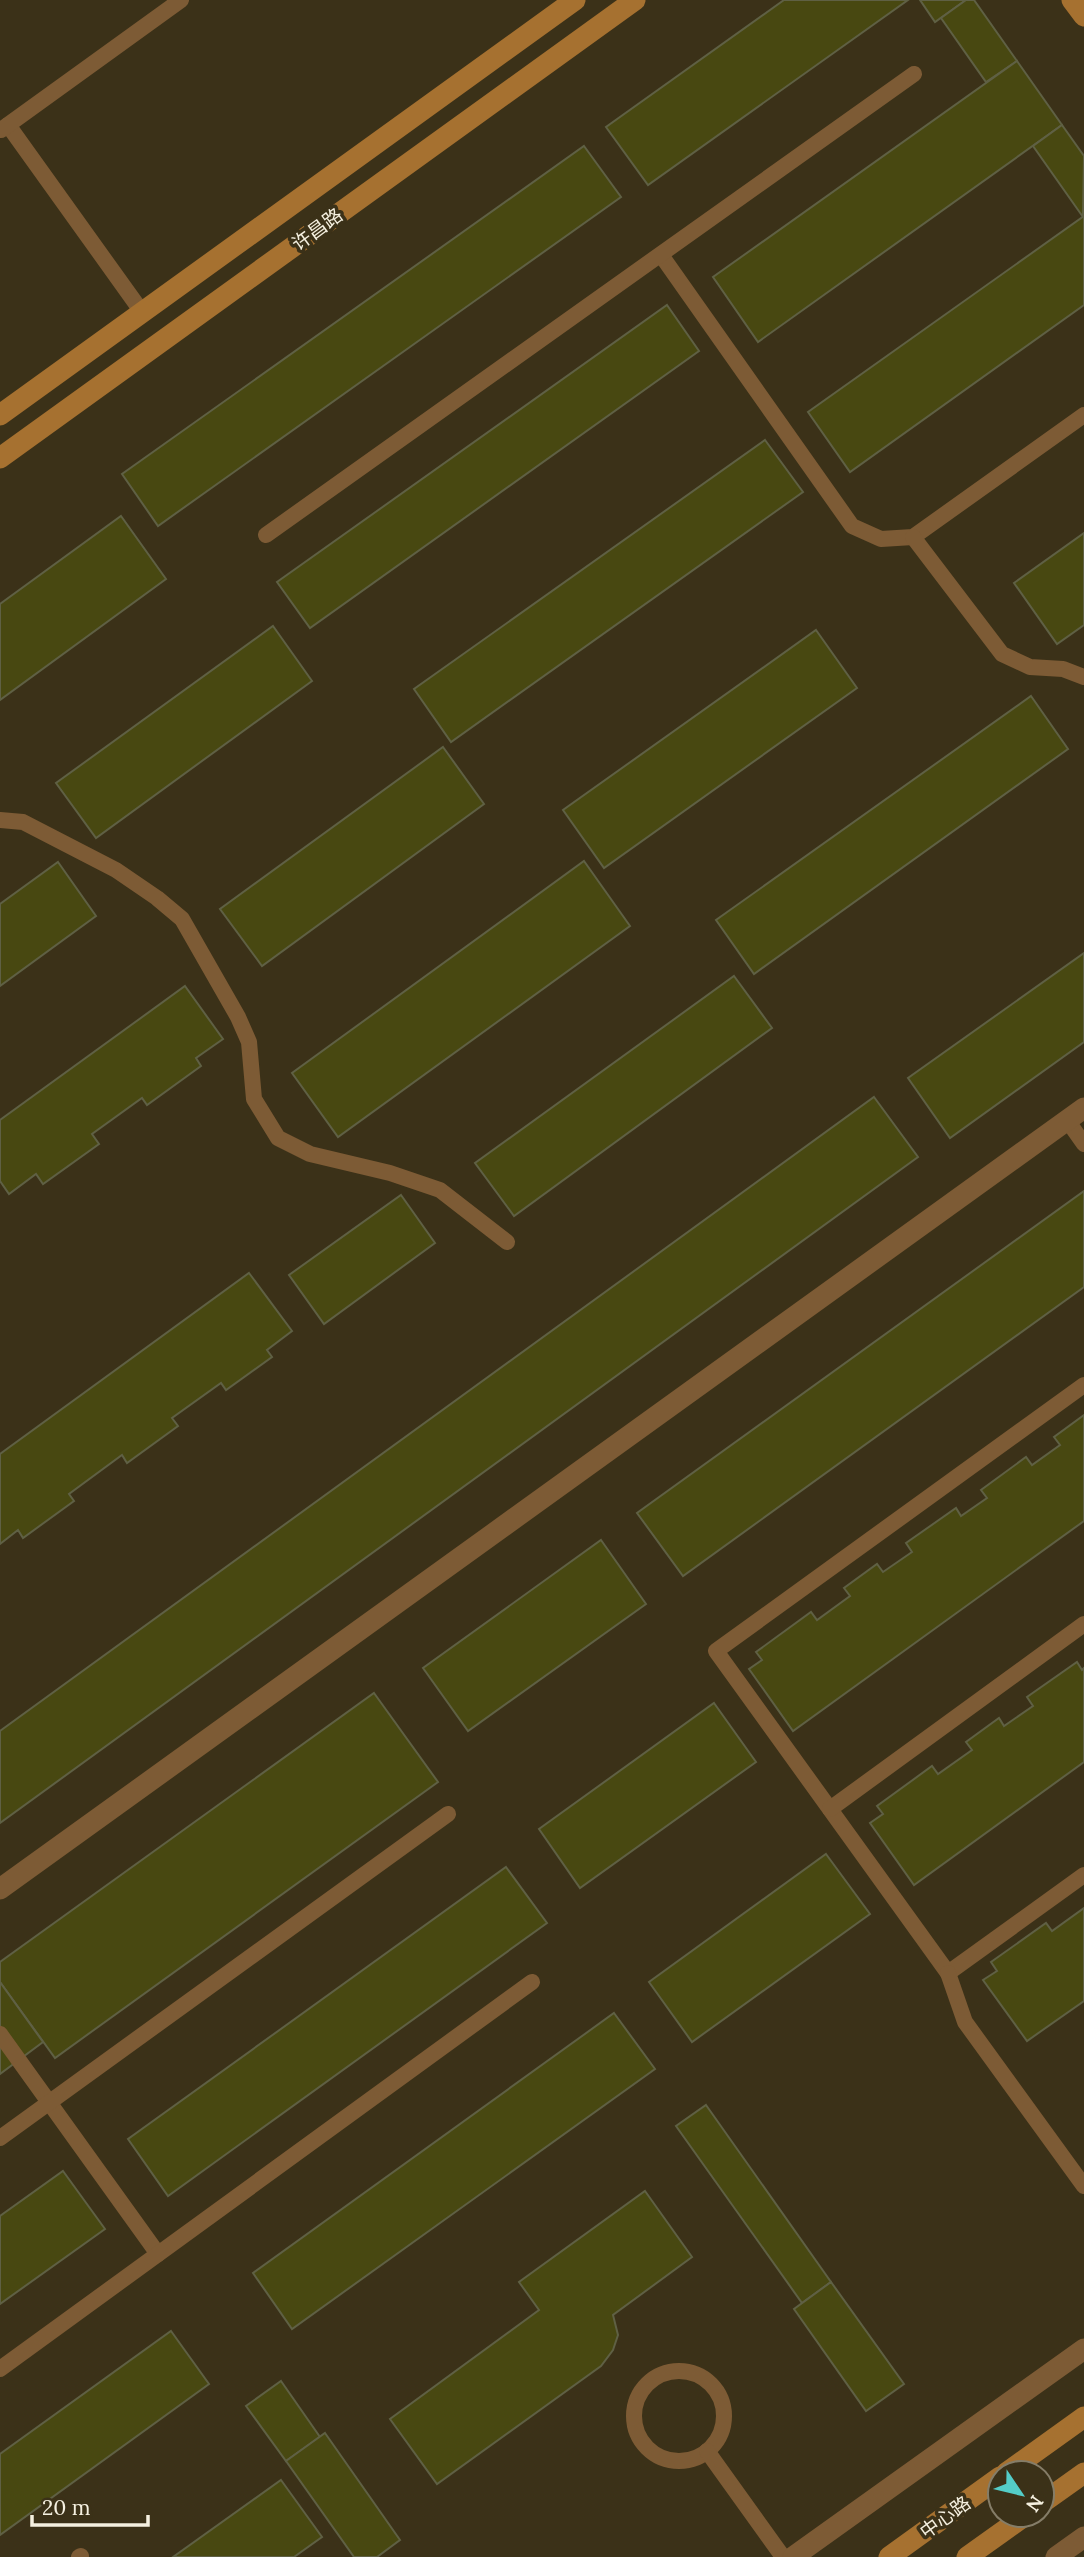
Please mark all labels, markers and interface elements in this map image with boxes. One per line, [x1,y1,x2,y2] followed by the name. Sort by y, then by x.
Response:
[287,203,347,255] street label: 许昌路
[986,2459,1056,2529] north arrow
[32,2484,147,2528] scale bar
[915,2491,975,2543] street label: 中心路
[1021,2491,1049,2517] text: N
[42,2494,91,2521] text: 20 m

